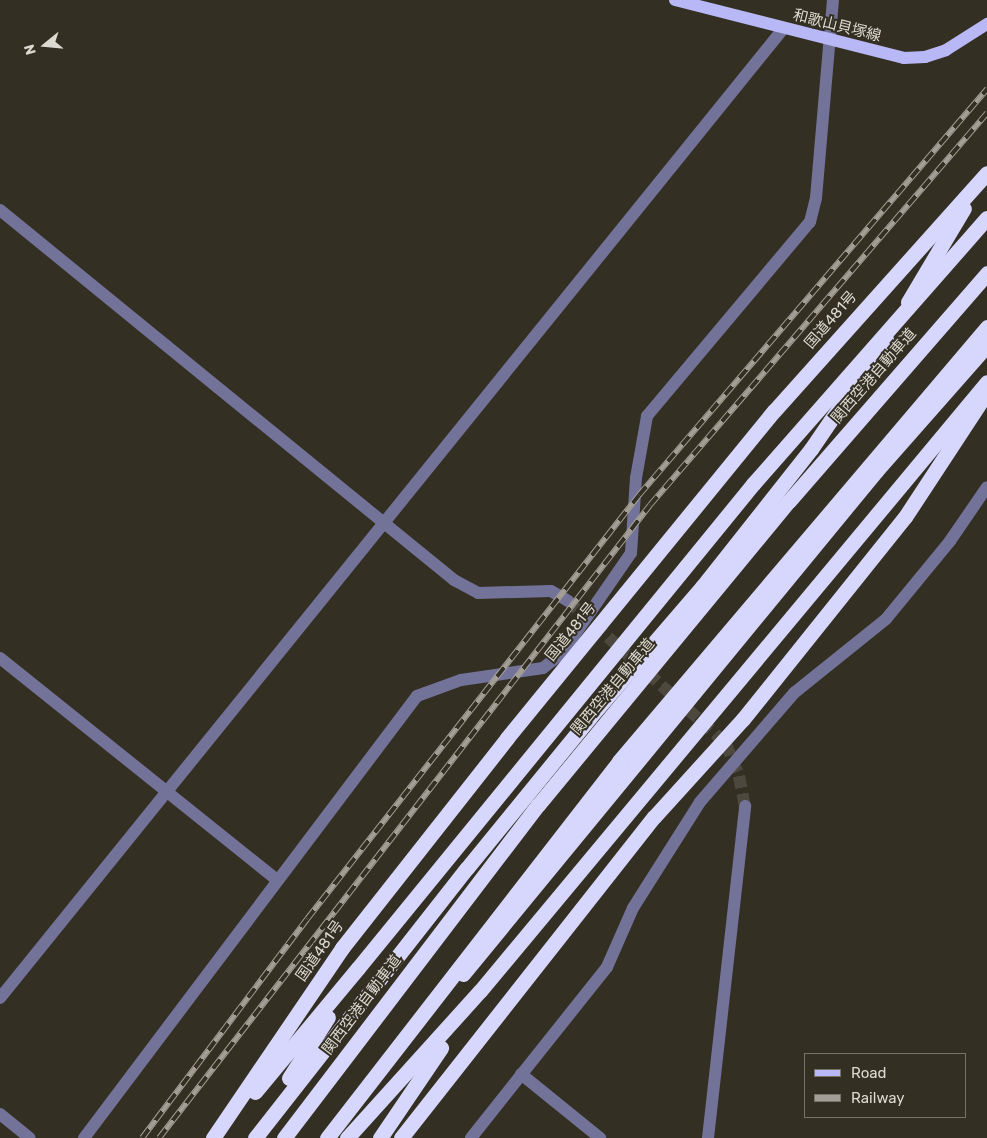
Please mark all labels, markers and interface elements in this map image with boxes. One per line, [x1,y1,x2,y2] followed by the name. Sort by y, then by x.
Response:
[791,6,883,46] street label: 和歌山貝塚線
[20,20,70,70] north arrow
[21,42,40,57] text: N
[801,288,861,352] street label: 国道481号
[828,325,920,427] street label: 関西空港自動車道
[542,599,600,665] street label: 国道481号
[568,635,658,739] street label: 関西空港自動車道
[292,917,348,985] street label: 国道481号
[319,952,405,1058] street label: 関西空港自動車道
[804,1053,967,1118] legend
[851,1064,887,1082] text: Road
[851,1089,905,1107] text: Railway

